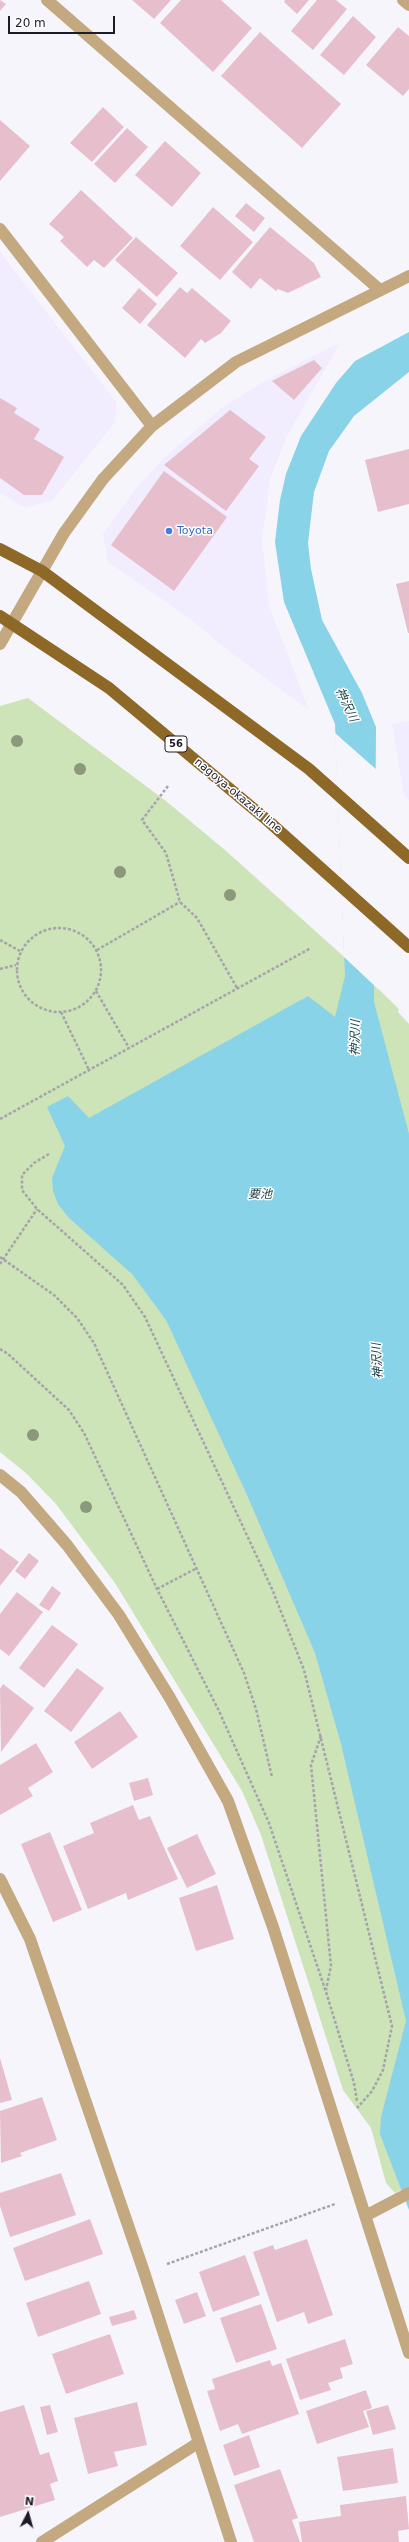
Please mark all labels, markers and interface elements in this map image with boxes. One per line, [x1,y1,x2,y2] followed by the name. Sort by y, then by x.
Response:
[10,8,117,34] scale bar
[15,16,46,30] text: 20 m
[177,524,213,538] place label: Toyota
[164,526,174,536] marker: Toyota
[332,686,360,724] water label: 神沢川
[165,736,187,752] road number: 56
[192,756,284,836] street label: nagoya-okazaki line
[348,1020,364,1056] water label: 神沢川
[248,1188,272,1202] water label: 要池
[370,1343,386,1379] water label: 神沢川
[8,2494,48,2534] north arrow
[24,2495,35,2509] text: N

